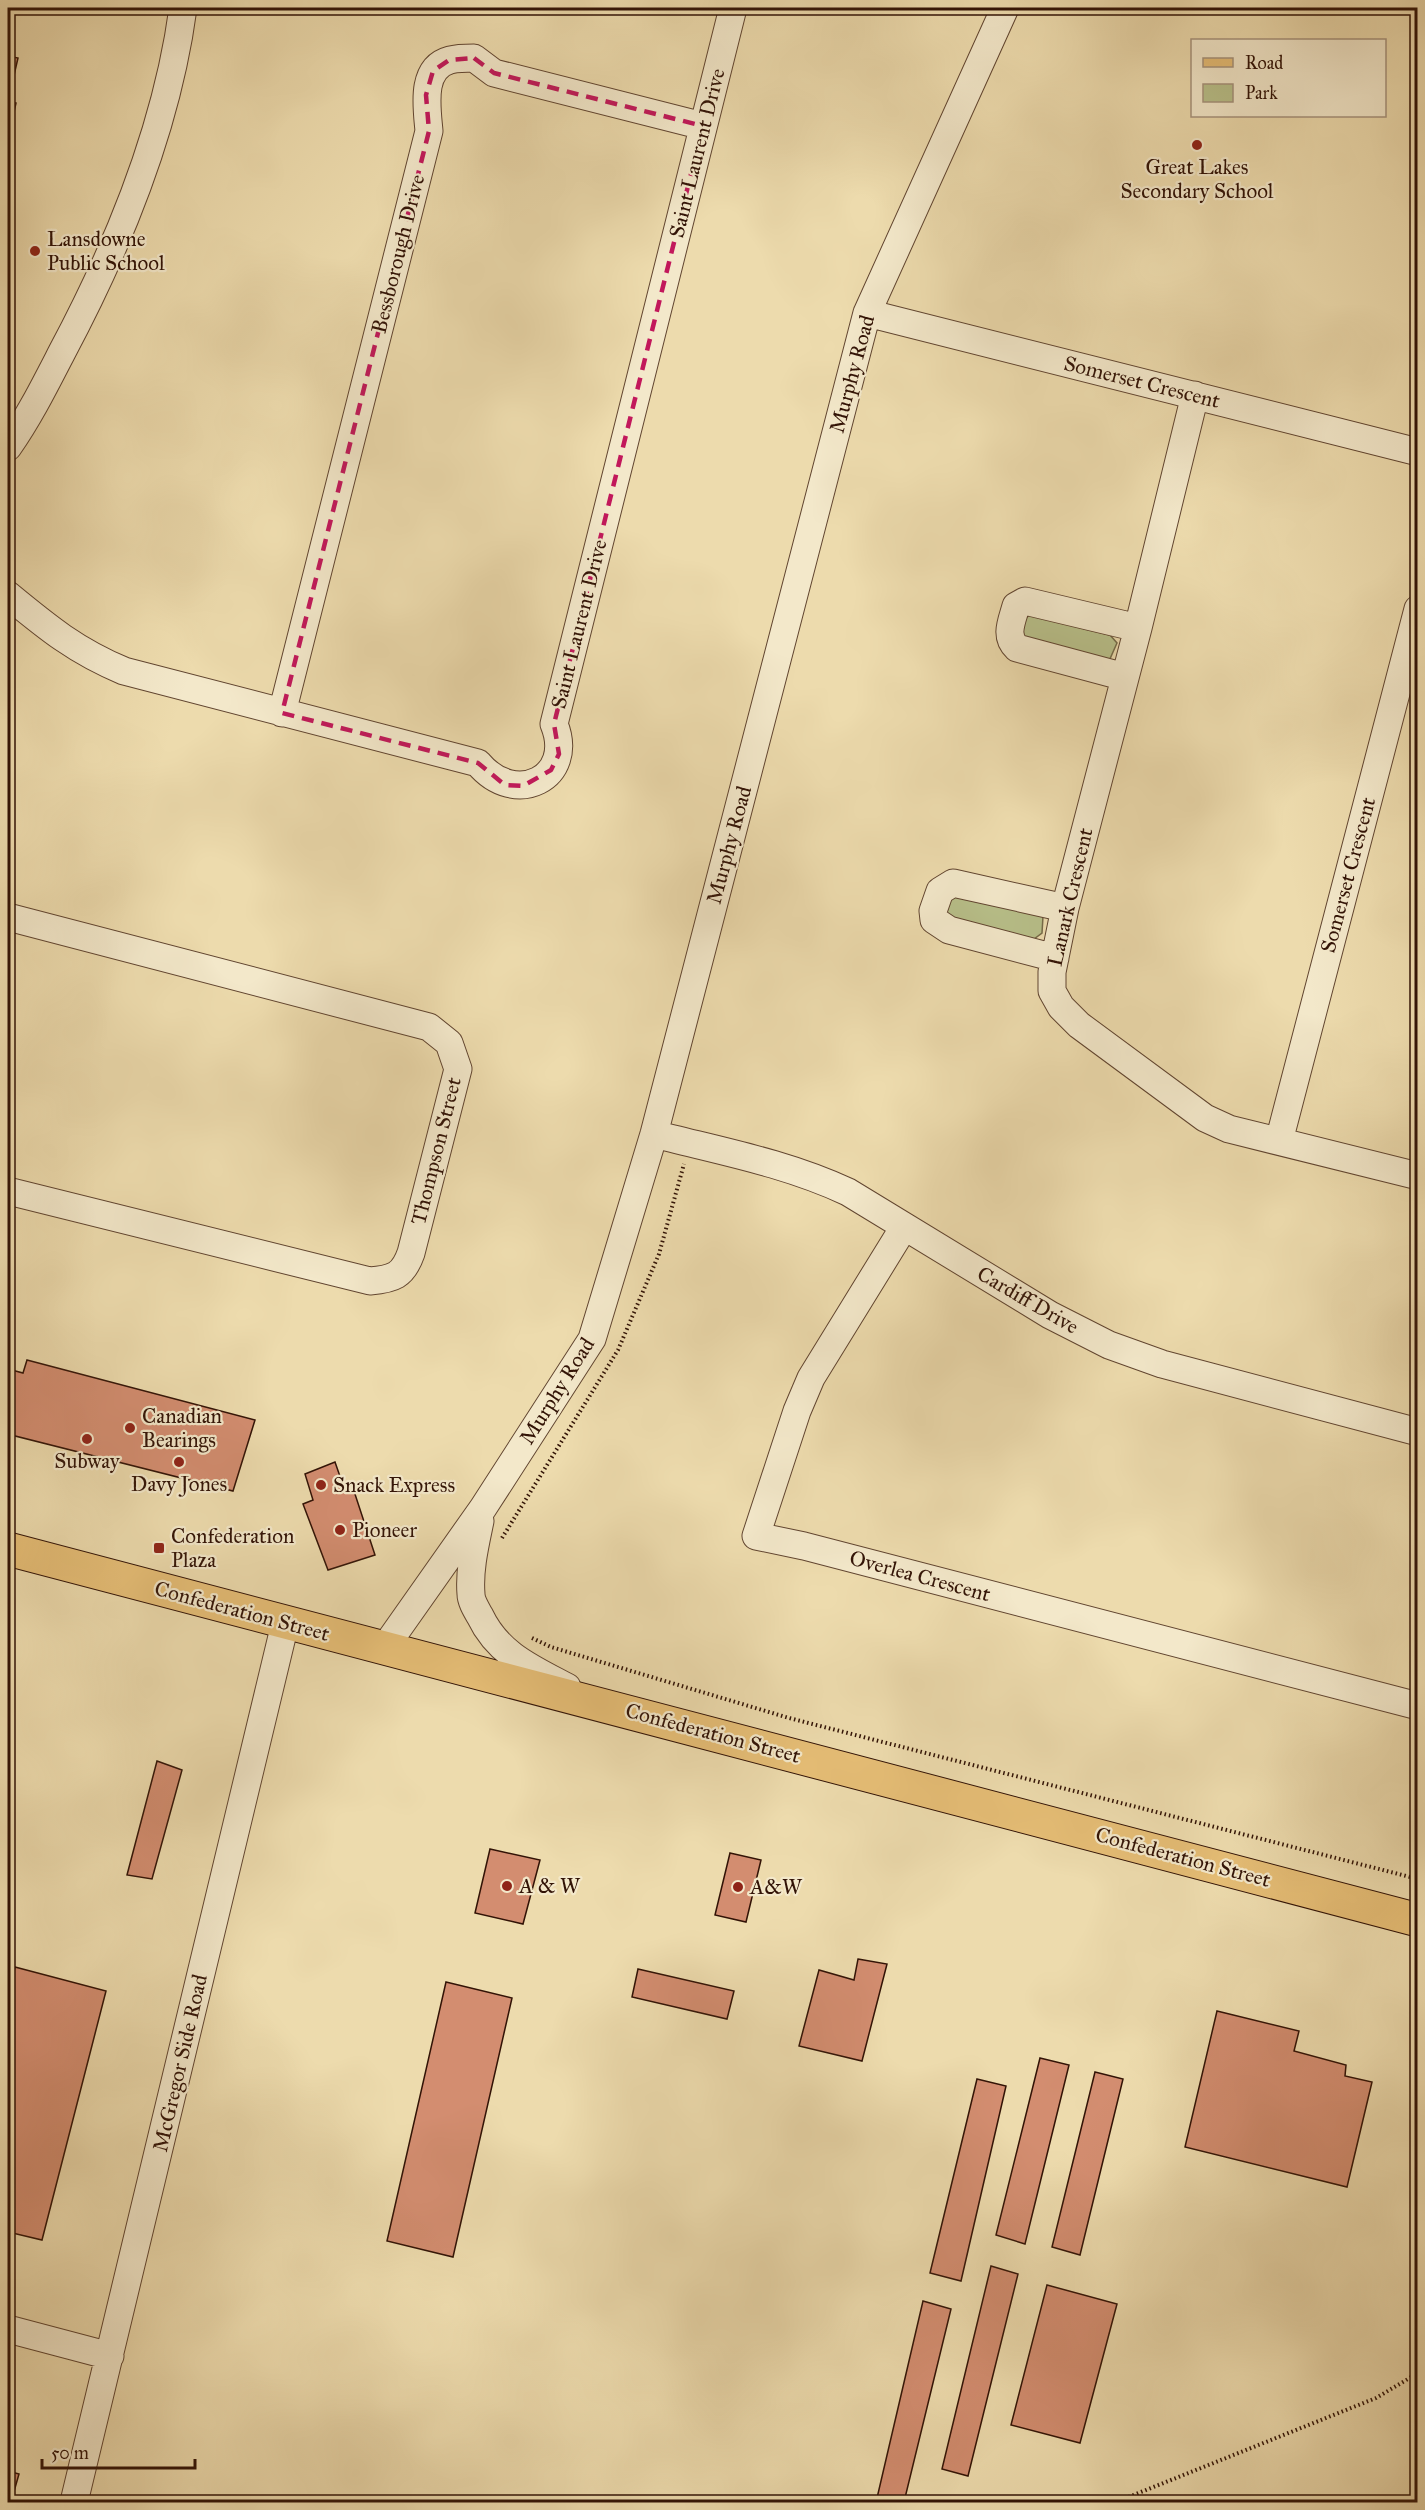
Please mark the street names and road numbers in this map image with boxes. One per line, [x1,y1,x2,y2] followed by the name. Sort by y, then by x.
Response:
[663,65,731,240] street label: Saint Laurent Drive
[366,172,430,336] street label: Bessborough Drive
[824,312,880,436] street label: Murphy Road
[1061,350,1223,414] street label: Somerset Crescent
[545,536,613,711] street label: Saint Laurent Drive
[701,783,757,907] street label: Murphy Road
[1315,794,1381,956] street label: Somerset Crescent
[1041,825,1099,969] street label: Lanark Crescent
[405,1074,467,1228] street label: Thompson Street
[973,1261,1084,1340] street label: Cardiff Drive
[514,1332,600,1449] street label: Murphy Road
[847,1545,994,1607] street label: Overlea Crescent
[152,1575,333,1647] street label: Confederation Street
[623,1697,804,1769] street label: Confederation Street
[1093,1821,1274,1893] street label: Confederation Street
[147,1971,213,2154] street label: McGregor Side Road

